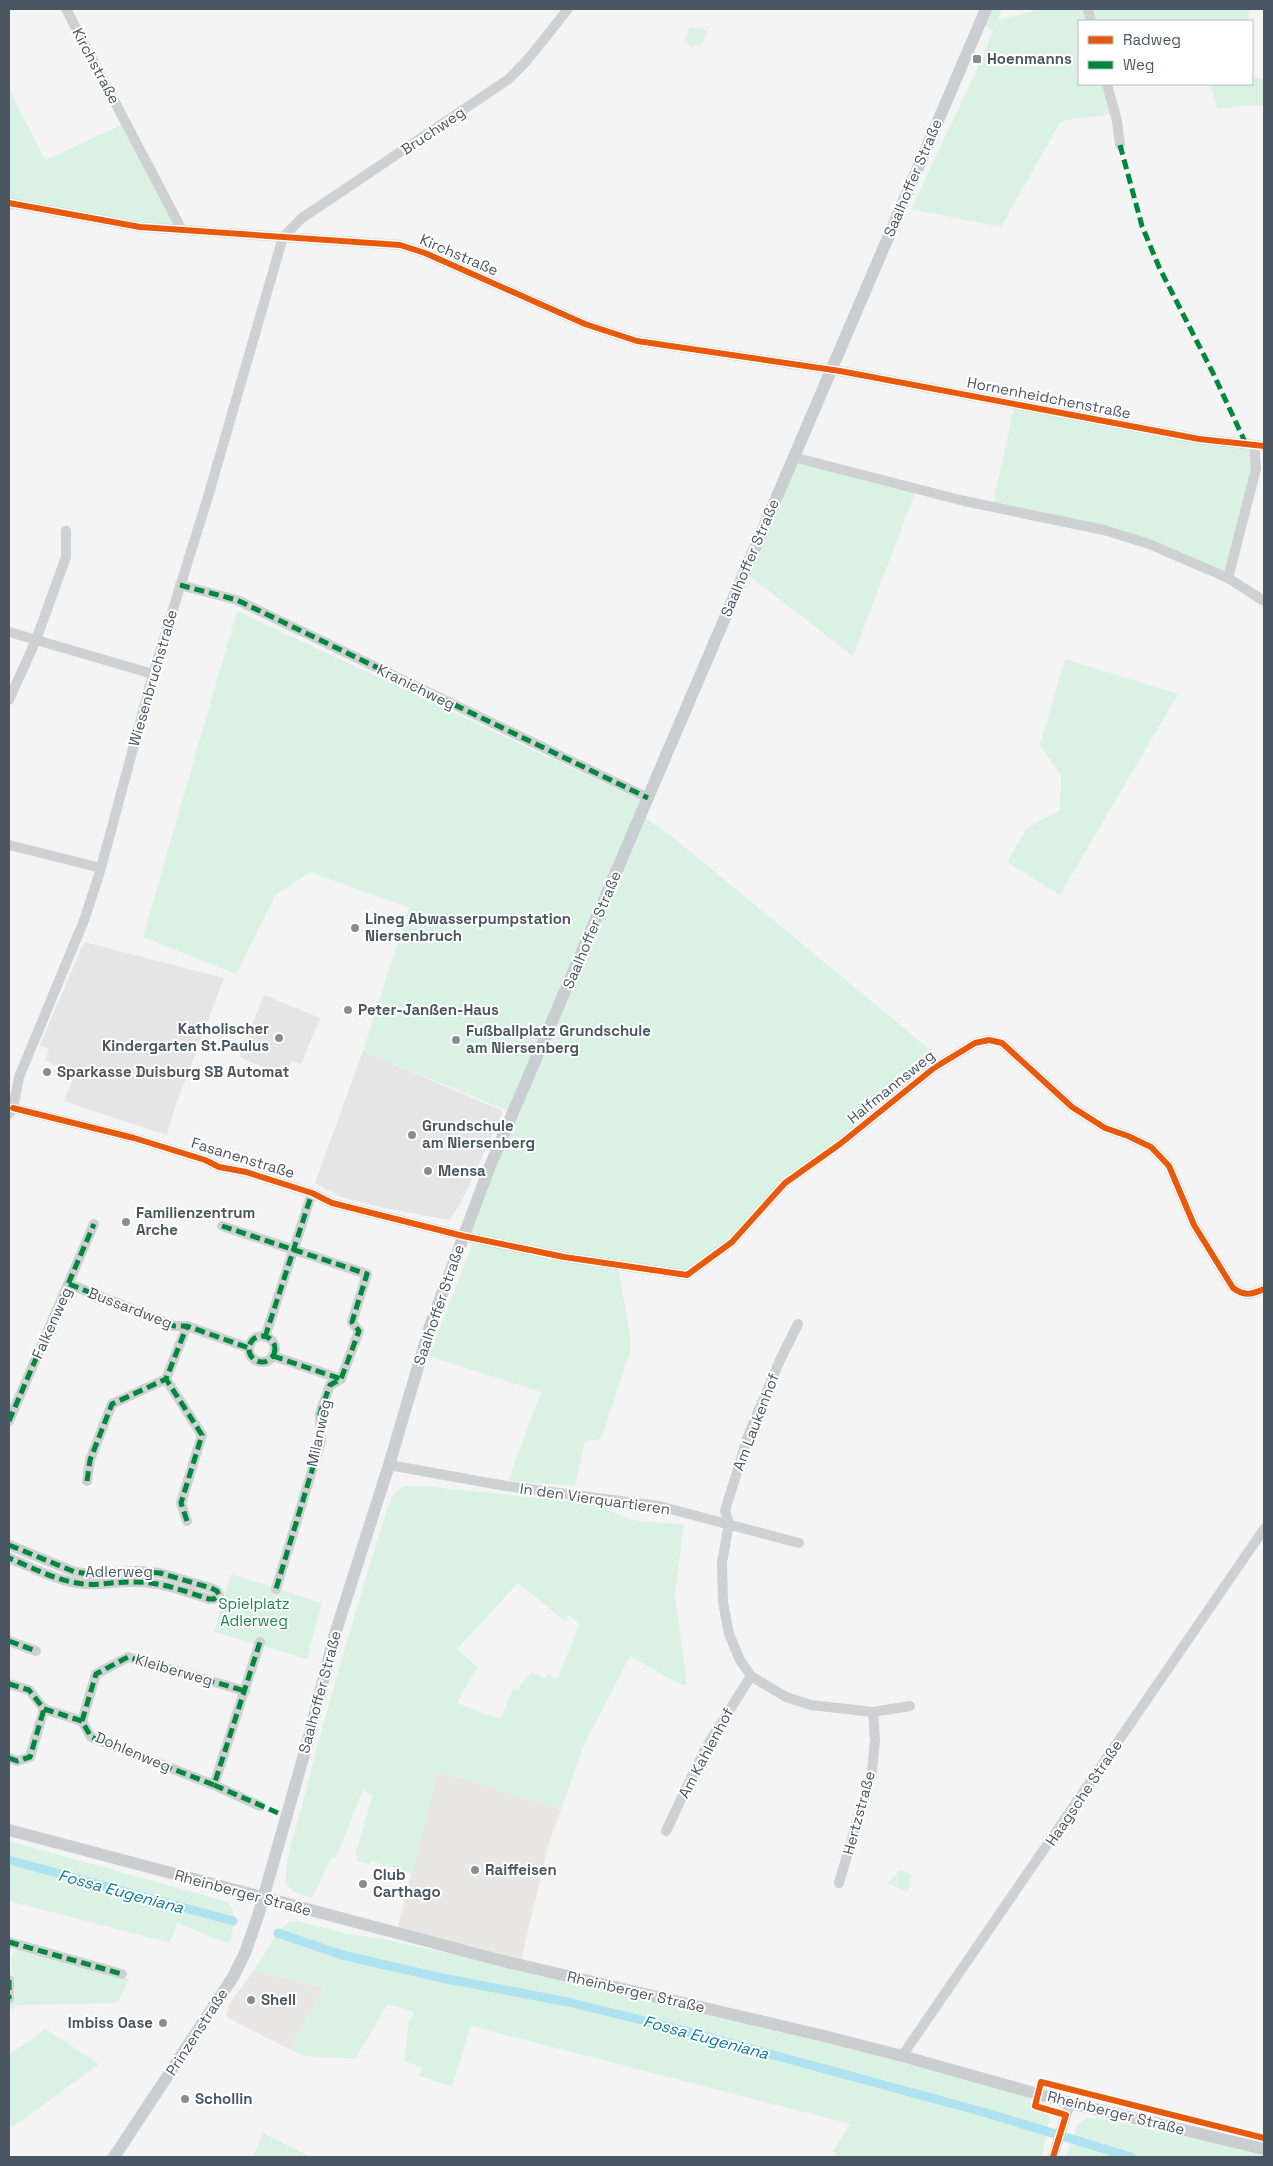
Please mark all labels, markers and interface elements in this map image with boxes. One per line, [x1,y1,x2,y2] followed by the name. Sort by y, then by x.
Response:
[1078,20,1253,85] legend
[68,25,124,107] street label: Kirchstraße
[1123,30,1181,49] text: Radweg
[987,49,1072,68] place label: Hoenmanns
[971,53,983,65] marker: Hoenmanns
[1123,55,1154,74] text: Weg
[397,102,468,159] street label: Bruchweg
[879,116,946,240] street label: Saalhoffer Straße
[417,230,501,280] street label: Kirchstraße
[965,372,1133,423] street label: Hornenheidchenstraße
[716,496,783,620] street label: Saalhoffer Straße
[124,607,181,748] street label: Wiesenbruchstraße
[374,659,458,714] street label: Kranichweg
[558,868,625,992] street label: Saalhoffer Straße
[365,909,571,945] place label: Lineg Abwasserpumpstation Niersenbruch
[349,922,361,934] marker: Lineg Abwasserpumpstation Niersenbruch
[358,1000,499,1019] place label: Peter-Janßen-Haus
[342,1004,354,1016] marker: Peter-Janßen-Haus
[102,1019,269,1055] place label: Katholischer Kindergarten St.Paulus
[466,1021,651,1057] place label: Fußballplatz Grundschule am Niersenberg
[273,1032,285,1044] marker: Katholischer Kindergarten St.Paulus
[450,1034,462,1046] marker: Fußballplatz Grundschule am Niersenberg
[843,1046,938,1128] street label: Halfmannsweg
[57,1062,289,1081] place label: Sparkasse Duisburg SB Automat
[41,1066,53,1078] marker: Sparkasse Duisburg SB Automat
[422,1116,535,1152] place label: Grundschule am Niersenberg
[406,1129,418,1141] marker: Grundschule am Niersenberg
[189,1133,297,1182] street label: Fasanenstraße
[438,1161,486,1180] place label: Mensa
[422,1165,434,1177] marker: Mensa
[136,1203,255,1239] place label: Familienzentrum Arche
[120,1216,132,1228] marker: Familienzentrum Arche
[409,1242,468,1368] street label: Saalhoffer Straße
[85,1283,175,1332] street label: Bussardweg
[27,1284,76,1362] street label: Falkenweg
[728,1370,783,1473] street label: Am Laukenhof
[302,1397,335,1468] street label: Milanweg
[519,1479,671,1518] street label: In den Vierquartieren
[85,1562,153,1581] street label: Adlerweg
[218,1594,290,1630] park label: Spielplatz Adlerweg
[294,1628,345,1755] street label: Saalhoffer Straße
[133,1649,215,1690] street label: Kleiberweg
[674,1704,738,1801] street label: Am Kahlenhof
[92,1727,174,1776] street label: Dohlenweg
[1041,1736,1126,1849] street label: Haagsche Straße
[838,1769,879,1857] street label: Hertzstraße
[485,1860,557,1879] place label: Raiffeisen
[469,1864,481,1876] marker: Raiffeisen
[56,1865,187,1919] water label: Fossa Eugeniana
[173,1865,314,1920] street label: Rheinberger Straße
[373,1865,441,1901] place label: Club Carthago
[357,1878,369,1890] marker: Club Carthago
[565,1966,707,2017] street label: Rheinberger Straße
[161,1984,232,2079] street label: Prinzenstraße
[261,1990,296,2009] place label: Shell
[245,1994,257,2006] marker: Shell
[641,2011,772,2065] water label: Fossa Eugeniana
[68,2013,153,2032] place label: Imbiss Oase
[157,2017,169,2029] marker: Imbiss Oase
[1046,2086,1187,2139] street label: Rheinberger Straße
[195,2089,253,2108] place label: Schollin
[179,2093,191,2105] marker: Schollin

